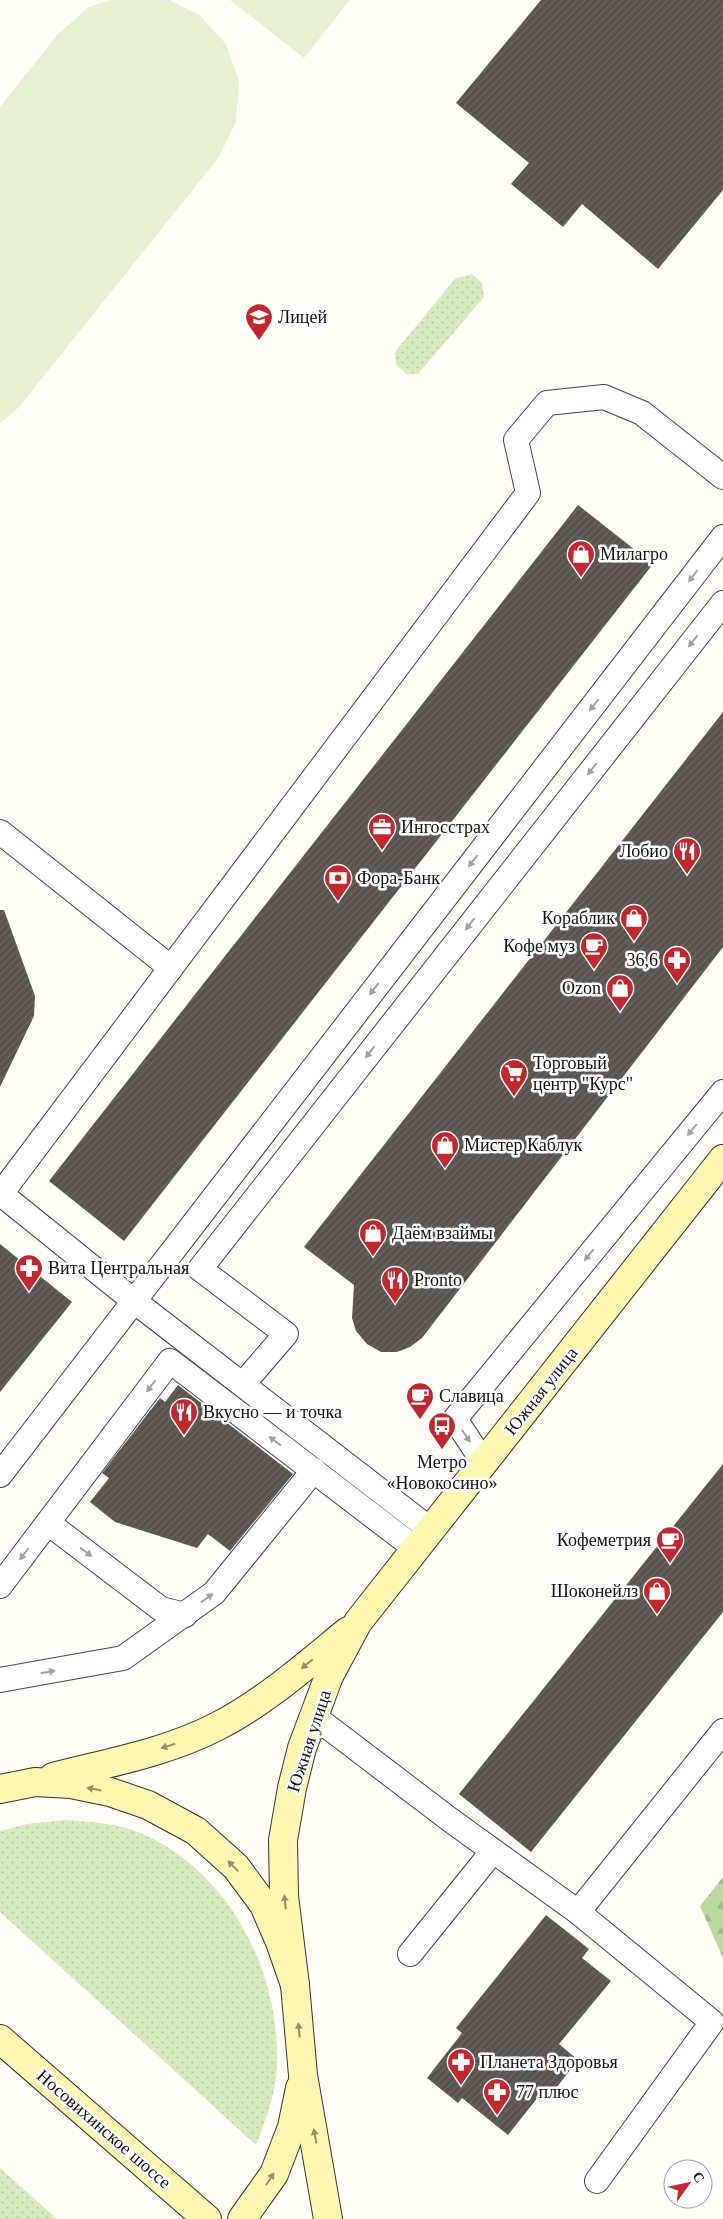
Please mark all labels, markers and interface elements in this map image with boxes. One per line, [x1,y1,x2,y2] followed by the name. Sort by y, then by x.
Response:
[244,302,274,341] school or university icon: Лицей
[278,307,327,327] place label: Лицей
[566,539,596,578] shop icon: Милагро
[600,544,668,564] place label: Милагро
[688,569,699,582] one-way arrow
[687,634,698,647] one-way arrow
[589,698,600,711] one-way arrow
[587,762,598,775] one-way arrow
[367,812,397,851] office icon: Ингосстрах
[401,817,490,837] place label: Ингосстрах
[672,836,702,875] restaurant icon: Лобио
[619,841,668,861] place label: Лобио
[468,854,479,867] one-way arrow
[323,863,353,902] bank icon: Фора-Банк
[357,868,440,888] place label: Фора-Банк
[619,903,649,942] shop icon: Кораблик
[542,908,615,928] place label: Кораблик
[465,917,476,930] one-way arrow
[579,931,609,970] cafe icon: Кофе муз
[503,936,575,956] place label: Кофе муз
[662,945,692,984] pharmacy icon: 36,6
[627,950,658,970] place label: 36,6
[605,973,635,1012] shop icon: Ozon
[562,978,601,998] place label: Ozon
[369,983,379,996] one-way arrow
[365,1045,376,1058] one-way arrow
[533,1053,633,1094] place label: Торговый центр "Курс"
[499,1058,529,1097] supermarket icon: Торговый центр "Курс"
[686,1123,698,1135] one-way arrow
[430,1130,460,1169] shop icon: Мистер Каблук
[464,1135,582,1155] place label: Мистер Каблук
[358,1218,388,1257] shop icon: Даём взаймы
[392,1223,493,1243] place label: Даём взаймы
[583,1248,594,1261] one-way arrow
[14,1253,44,1292] pharmacy icon: Вита Центральная
[48,1258,189,1278] place label: Вита Центральная
[380,1265,410,1304] restaurant icon: Pronto
[414,1270,462,1290] place label: Pronto
[500,1343,582,1439] street label: Южная улица
[146,1379,157,1392] one-way arrow
[405,1381,435,1420] cafe icon: Славица
[439,1386,504,1406] place label: Славица
[169,1397,199,1436] restaurant icon: Вкусно — и точка
[203,1402,342,1422] place label: Вкусно — и точка
[427,1411,457,1450] bus stop icon: Метро «Новокосино»
[462,1430,471,1443] one-way arrow
[268,1436,282,1446] one-way arrow
[387,1452,497,1493] place label: Метро «Новокосино»
[655,1525,685,1564] cafe icon: Кофеметрия
[557,1530,651,1550] place label: Кофеметрия
[19,1547,29,1561] one-way arrow
[79,1547,92,1558] one-way arrow
[642,1576,672,1615] shop icon: Шоконейлз
[551,1581,638,1601] place label: Шоконейлз
[200,1593,214,1603] one-way arrow
[301,1659,314,1670] one-way arrow
[40,1667,56,1675] one-way arrow
[283,1687,335,1795] street label: Южная улица
[161,1743,176,1751] one-way arrow
[85,1784,101,1792] one-way arrow
[227,1860,239,1872] one-way arrow
[281,1894,289,1910] one-way arrow
[295,2022,303,2038] one-way arrow
[446,2047,476,2086] pharmacy icon: Планета Здоровья
[480,2052,618,2072] place label: Планета Здоровья
[33,2065,175,2193] street label: Носовихинское шоссе
[482,2077,512,2116] pharmacy icon: 77 плюс
[516,2082,579,2102] place label: 77 плюс
[310,2128,318,2144] one-way arrow
[663,2159,713,2209] north arrow
[689,2169,708,2186] text: С
[265,2173,275,2186] one-way arrow

